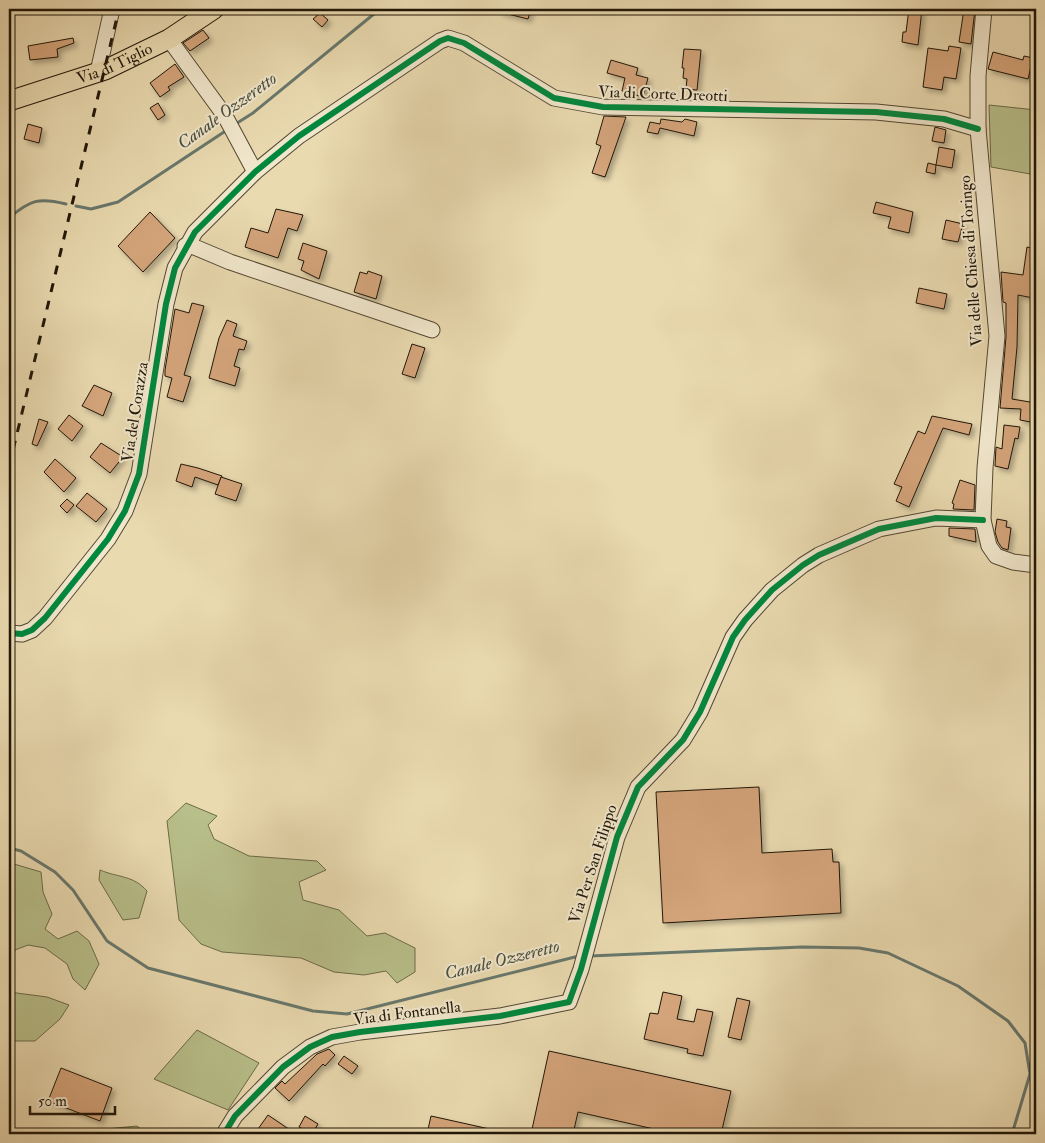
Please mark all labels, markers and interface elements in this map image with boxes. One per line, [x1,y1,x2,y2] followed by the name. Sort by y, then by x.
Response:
[74,38,156,89] street label: Via di Tiglio
[173,67,281,155] water label: Canale Ozzeretto
[598,82,728,106] street label: Via di Corte Dreotti
[955,174,987,347] street label: Via delle Chiesa di Toringo
[117,360,153,464] street label: Via del Corazza
[564,802,623,926] street label: Via Per San Filippo
[442,935,562,985] water label: Canale Ozzeretto
[352,996,462,1030] street label: Via di Fontanella
[30,1083,115,1115] scale bar
[38,1092,67,1111] text: 50 m

